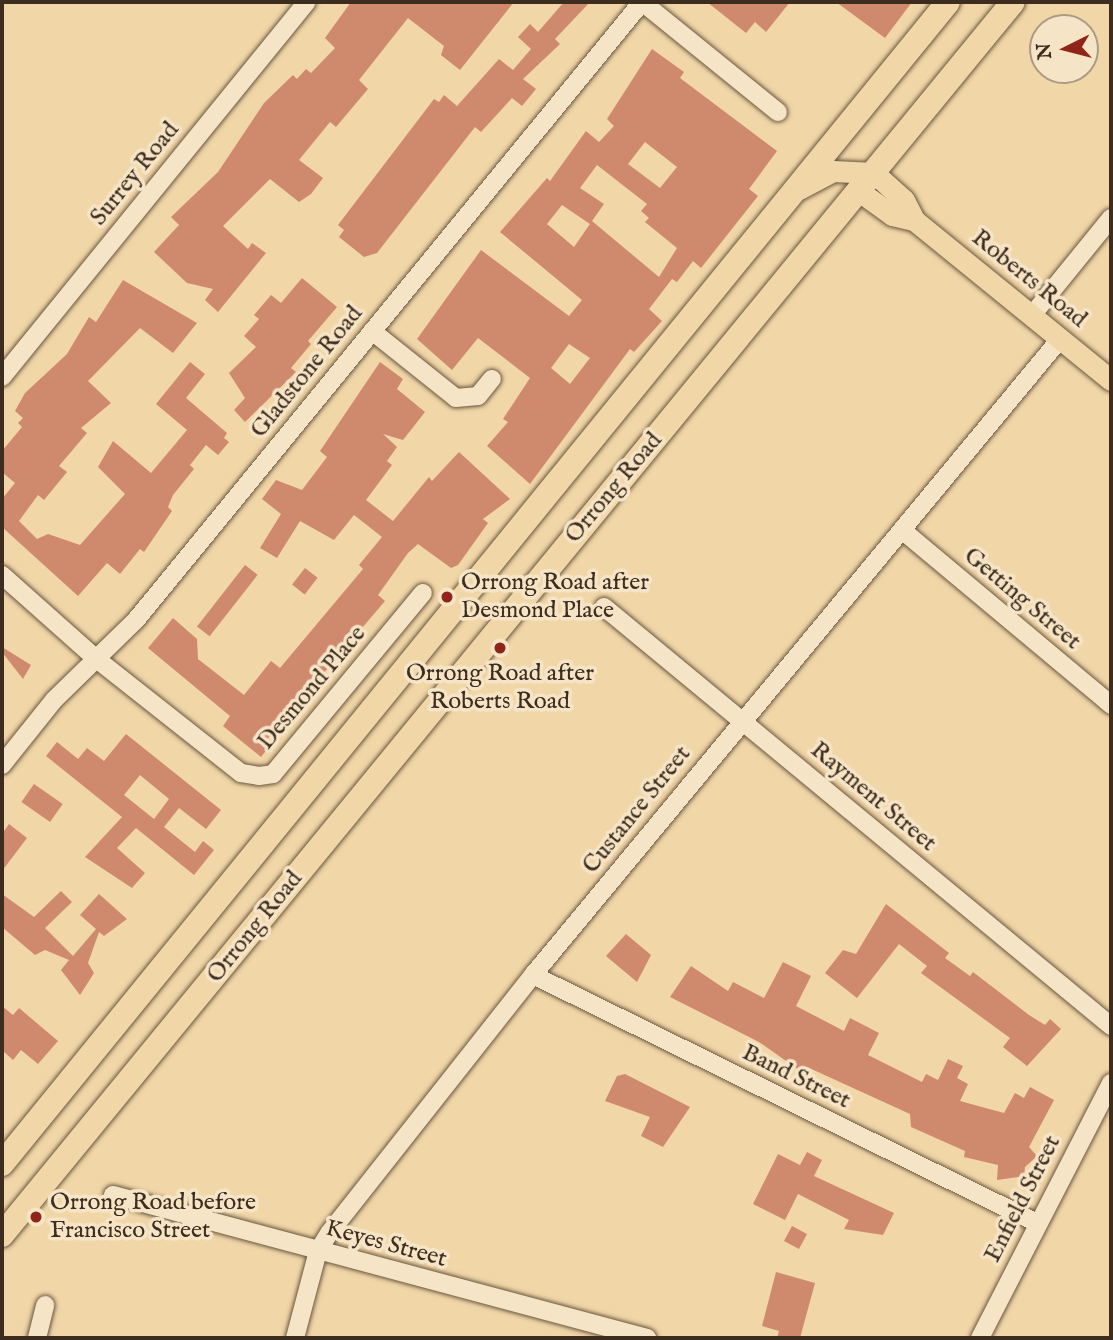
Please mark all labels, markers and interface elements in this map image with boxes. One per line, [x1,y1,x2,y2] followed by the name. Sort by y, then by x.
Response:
[1029,14,1099,84] north arrow
[1032,42,1058,60] text: N
[85,116,185,232] street label: Surrey Road
[966,224,1092,334] street label: Roberts Road
[245,300,369,444] street label: Gladstone Road
[559,427,669,549] street label: Orrong Road
[958,542,1086,656] street label: Getting Street
[461,569,649,625] place label: Orrong Road after Desmond Place
[439,589,455,605] marker: Orrong Road after Desmond Place
[252,620,372,756] street label: Desmond Place
[492,640,508,656] marker: Orrong Road after Roberts Road
[406,660,594,716] place label: Orrong Road after Roberts Road
[804,736,942,858] street label: Rayment Street
[577,740,697,880] street label: Custance Street
[201,865,309,989] street label: Orrong Road
[737,1038,855,1116] street label: Band Street
[979,1131,1067,1267] street label: Enfield Street
[50,1189,256,1245] place label: Orrong Road before Francisco Street
[28,1209,44,1225] marker: Orrong Road before Francisco Street
[322,1214,450,1274] street label: Keyes Street

